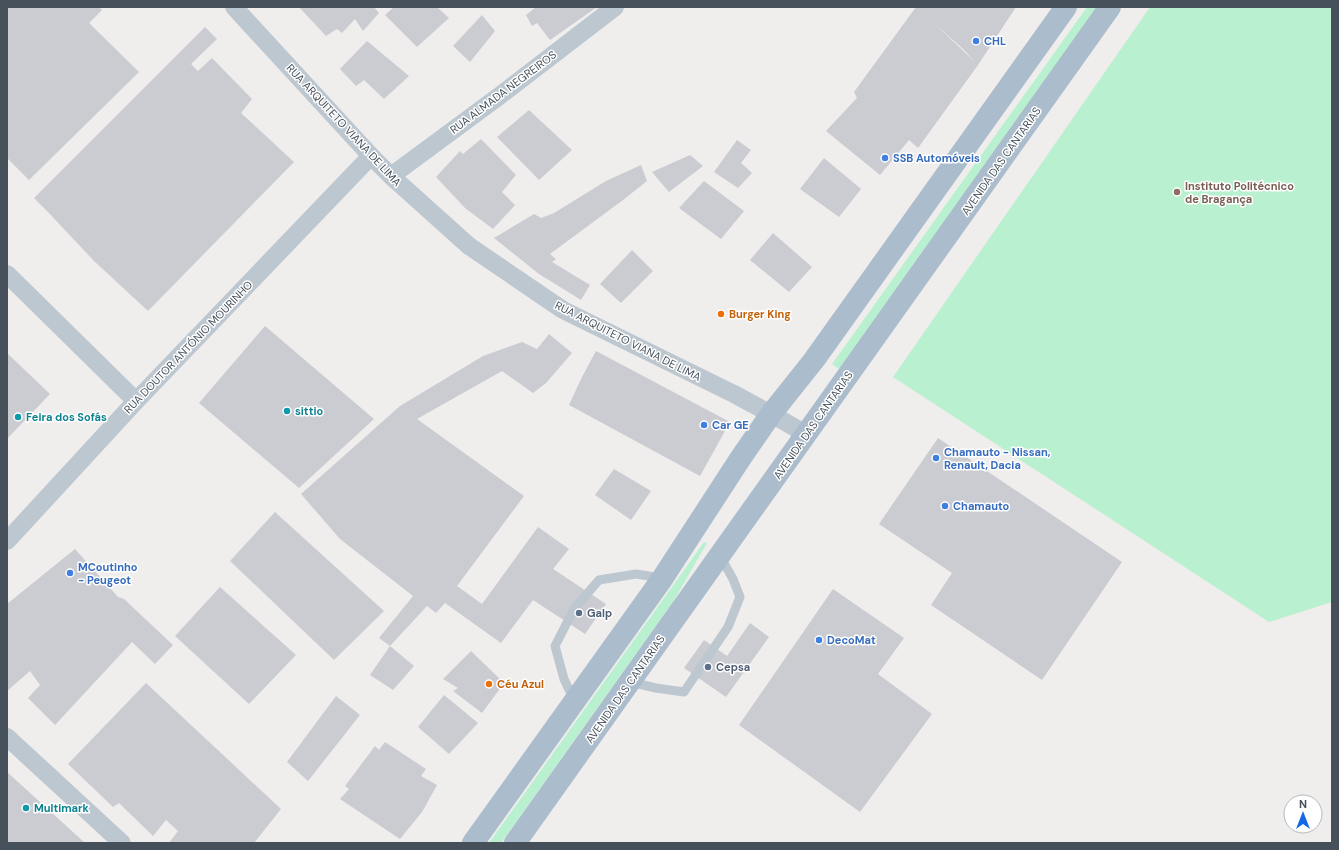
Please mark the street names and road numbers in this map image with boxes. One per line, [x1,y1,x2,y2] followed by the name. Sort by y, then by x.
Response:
[447,47,559,137] street label: RUA ALMADA NEGREIROS
[284,61,404,189] street label: RUA ARQUITETO VIANA DE LIMA
[958,104,1044,218] street label: AVENIDA DAS CANTARIAS
[121,278,255,416] street label: RUA DOUTOR ANTÓNIO MOURINHO
[553,298,703,384] street label: RUA ARQUITETO VIANA DE LIMA
[770,368,856,482] street label: AVENIDA DAS CANTARIAS
[582,632,668,746] street label: AVENIDA DAS CANTARIAS

